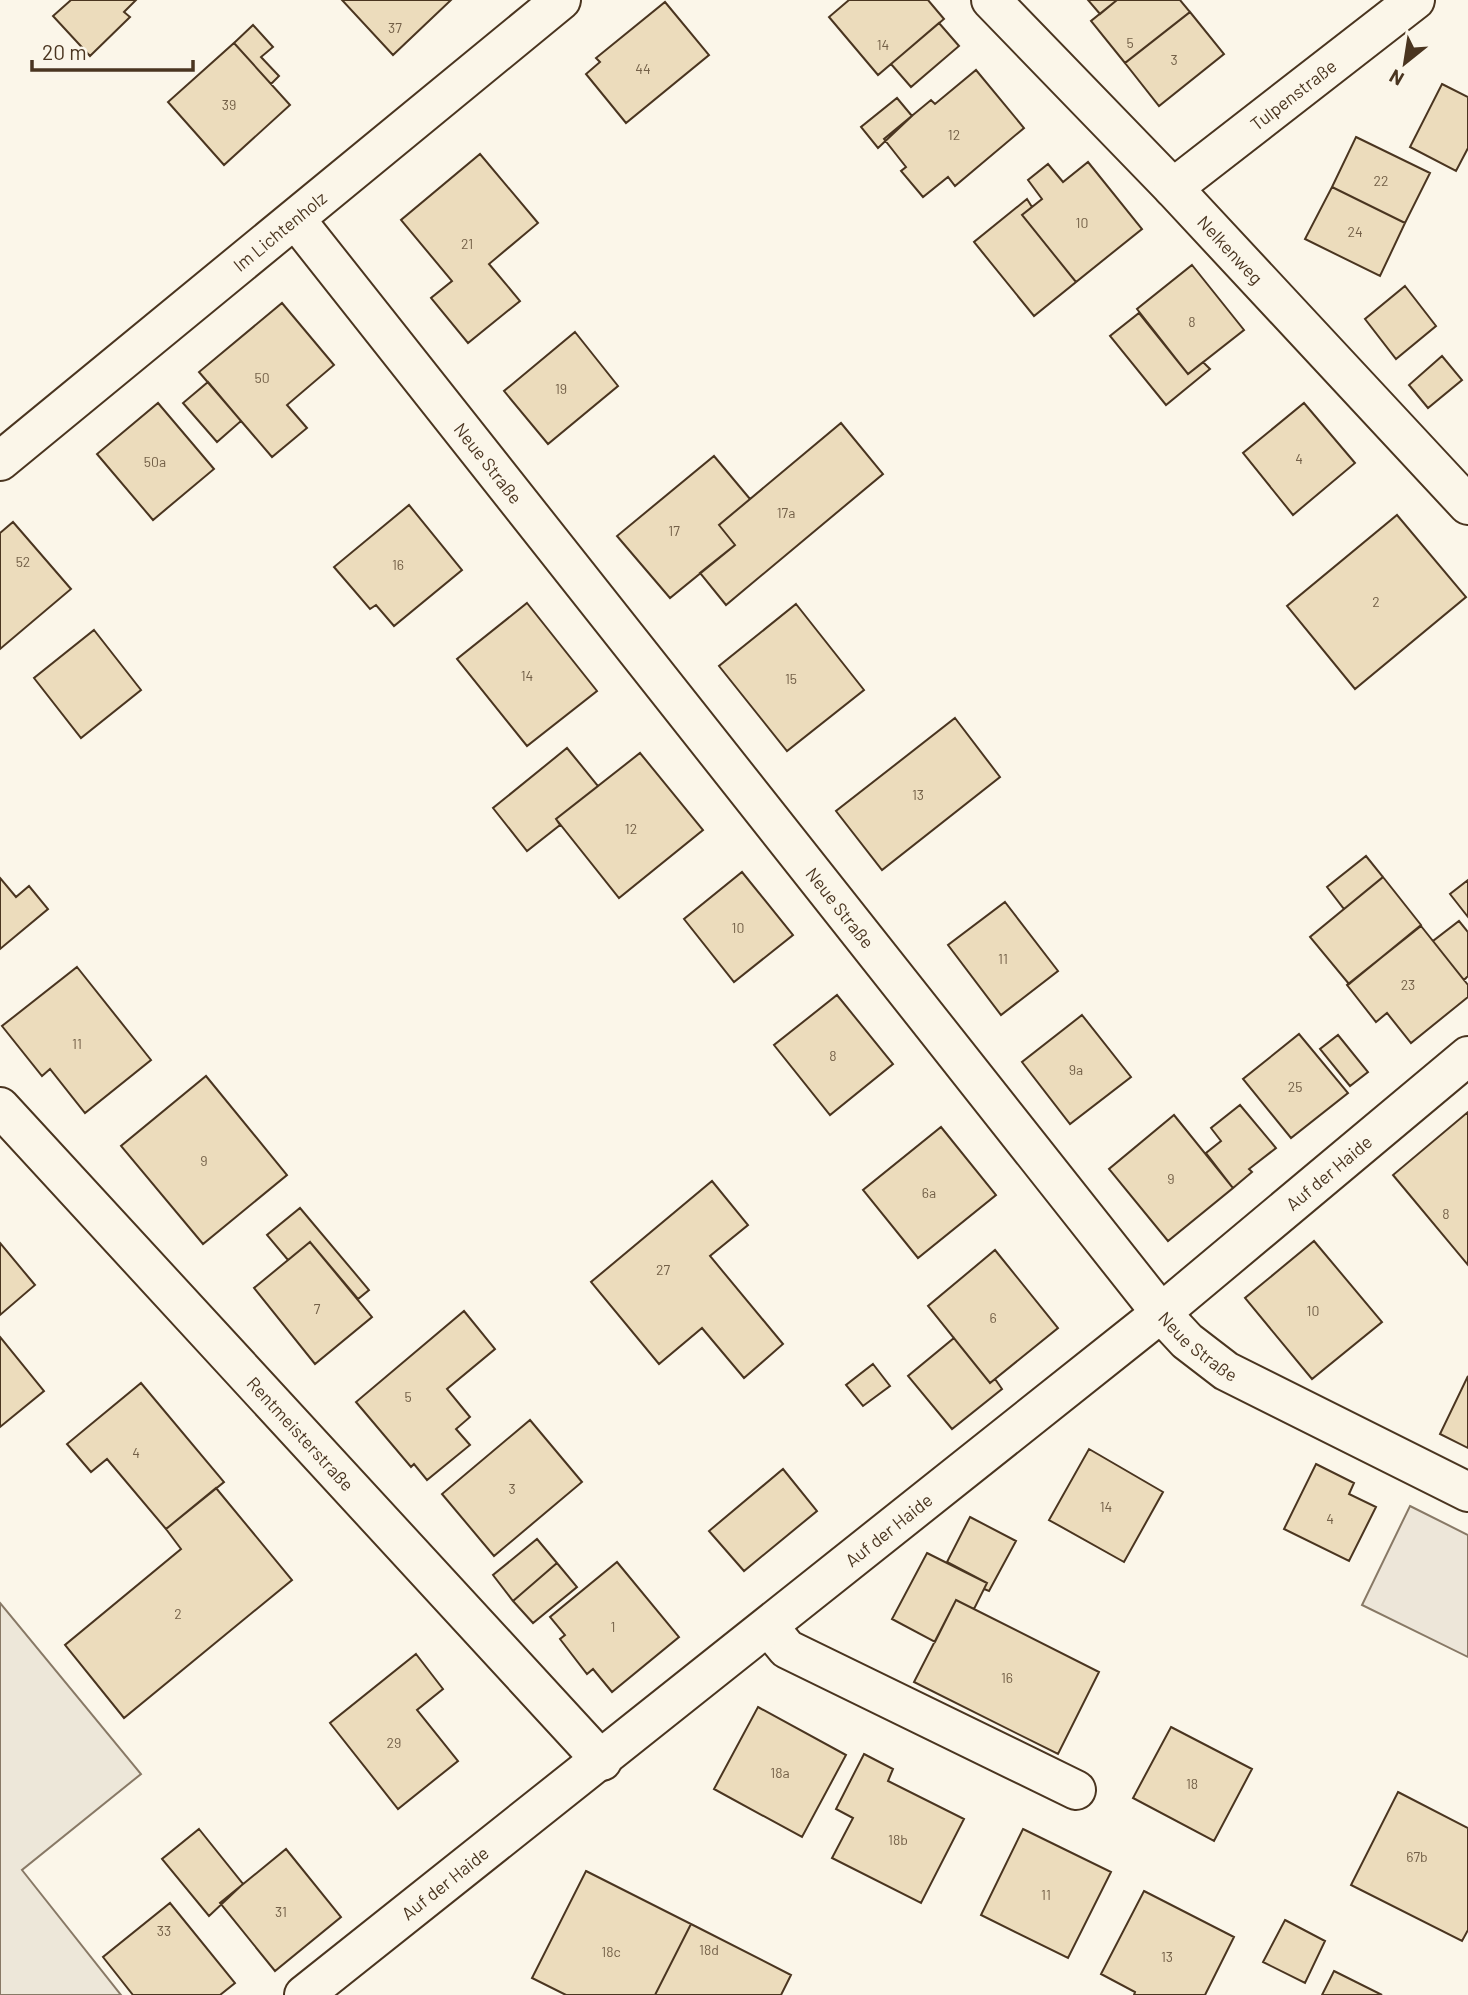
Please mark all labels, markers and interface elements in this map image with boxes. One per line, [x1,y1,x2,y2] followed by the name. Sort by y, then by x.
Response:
[388,19,402,36] house number: 37
[32,28,192,72] scale bar
[1370,28,1440,98] north arrow
[1126,34,1134,51] house number: 5
[877,36,889,53] house number: 14
[42,39,87,64] text: 20 m
[1170,51,1178,68] house number: 3
[1246,54,1340,135] street label: Tulpenstraße
[635,60,651,77] house number: 44
[1385,65,1407,91] text: N
[222,96,236,113] house number: 39
[948,126,960,143] house number: 12
[1373,172,1389,189] house number: 22
[229,186,331,276] street label: Im Lichtenholz
[1193,211,1268,289] street label: Nelkenweg
[1076,214,1088,231] house number: 10
[1347,223,1363,240] house number: 24
[461,235,473,252] house number: 21
[1188,313,1196,330] house number: 8
[254,369,270,386] house number: 50
[555,380,567,397] house number: 19
[450,418,527,508] street label: Neue Straße
[1295,450,1303,467] house number: 4
[144,453,166,470] house number: 50a
[777,504,795,521] house number: 17a
[668,522,680,539] house number: 17
[16,553,30,570] house number: 52
[392,556,404,573] house number: 16
[1372,593,1380,610] house number: 2
[521,667,533,684] house number: 14
[785,670,797,687] house number: 15
[912,786,924,803] house number: 13
[625,820,637,837] house number: 12
[801,863,879,953] street label: Neue Straße
[732,919,744,936] house number: 10
[998,950,1008,967] house number: 11
[1401,976,1415,993] house number: 23
[72,1035,82,1052] house number: 11
[829,1047,837,1064] house number: 8
[1069,1061,1083,1078] house number: 9a
[1288,1078,1302,1095] house number: 25
[1281,1130,1376,1215] street label: Auf der Haide
[200,1152,208,1169] house number: 9
[1167,1170,1175,1187] house number: 9
[922,1184,936,1201] house number: 6a
[1442,1205,1450,1222] house number: 8
[656,1261,670,1278] house number: 27
[314,1300,321,1317] house number: 7
[1307,1302,1319,1319] house number: 10
[1154,1307,1241,1386] street label: Neue Straße
[989,1309,997,1326] house number: 6
[243,1372,359,1495] street label: Rentmeisterstraße
[404,1388,412,1405] house number: 5
[132,1444,140,1461] house number: 4
[508,1480,516,1497] house number: 3
[840,1488,937,1571] street label: Auf der Haide
[1100,1498,1112,1515] house number: 14
[1326,1510,1334,1527] house number: 4
[174,1605,182,1622] house number: 2
[611,1618,615,1635] house number: 1
[1001,1669,1013,1686] house number: 16
[387,1734,401,1751] house number: 29
[770,1764,790,1781] house number: 18a
[1186,1775,1198,1792] house number: 18
[888,1831,908,1848] house number: 18b
[397,1842,493,1924] street label: Auf der Haide
[1406,1848,1428,1865] house number: 67b
[1041,1886,1051,1903] house number: 11
[275,1903,287,1920] house number: 31
[157,1922,171,1939] house number: 33
[699,1941,719,1958] house number: 18d
[601,1943,621,1960] house number: 18c
[1161,1948,1173,1965] house number: 13

